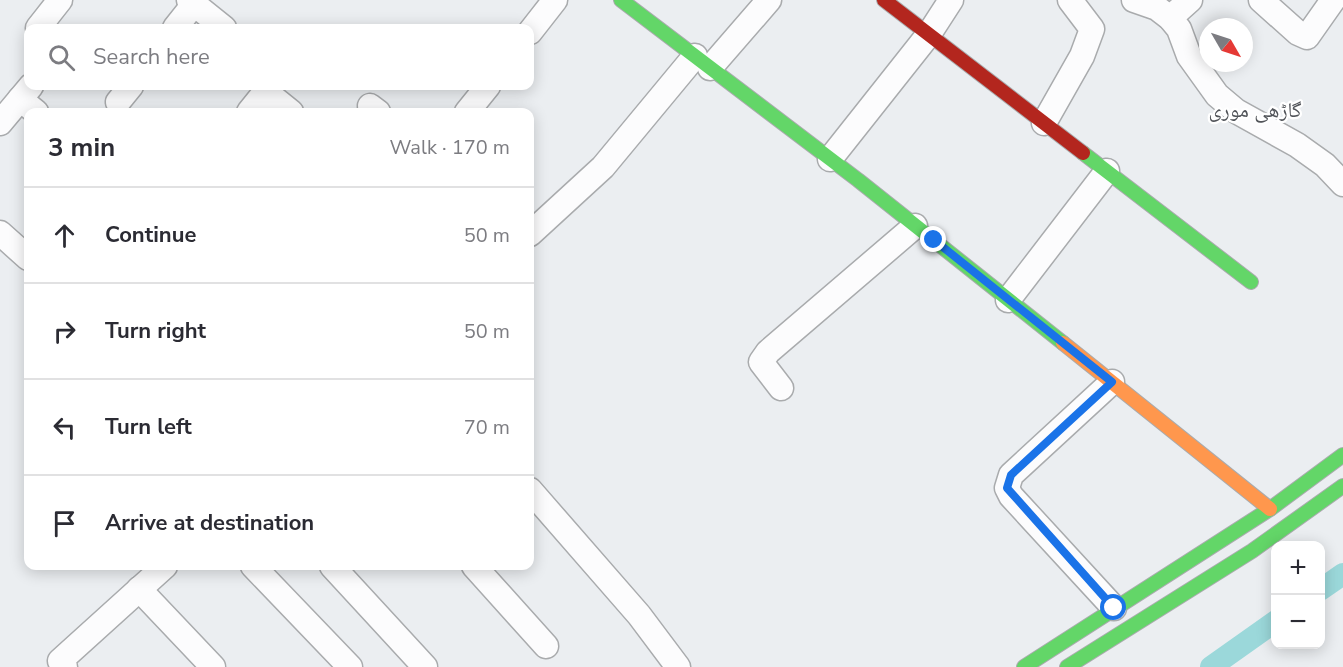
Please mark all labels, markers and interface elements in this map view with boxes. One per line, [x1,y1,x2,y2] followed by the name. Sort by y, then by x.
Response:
[1199,18,1253,72] north arrow
[24,24,534,90] search box
[45,41,78,74] icon: search
[93,42,210,72] text: Search here
[1208,96,1302,124] district label: گاڑھی موری
[48,130,115,165] text: 3 min
[390,134,510,161] text: Walk · 170 m
[48,219,81,252] icon: ahead
[105,220,196,250] text: Continue
[464,222,510,249] text: 50 m
[920,226,946,252] route end
[48,315,81,348] icon: right
[105,316,206,346] text: Turn right
[464,318,510,345] text: 50 m
[48,411,81,444] icon: left
[105,412,192,442] text: Turn left
[464,414,510,441] text: 70 m
[48,507,81,540] icon: arrive
[105,508,314,538] text: Arrive at destination
[1271,541,1325,649] map controls
[1271,541,1325,595] button: +
[1100,594,1126,620] route start
[1271,595,1325,649] button: −

